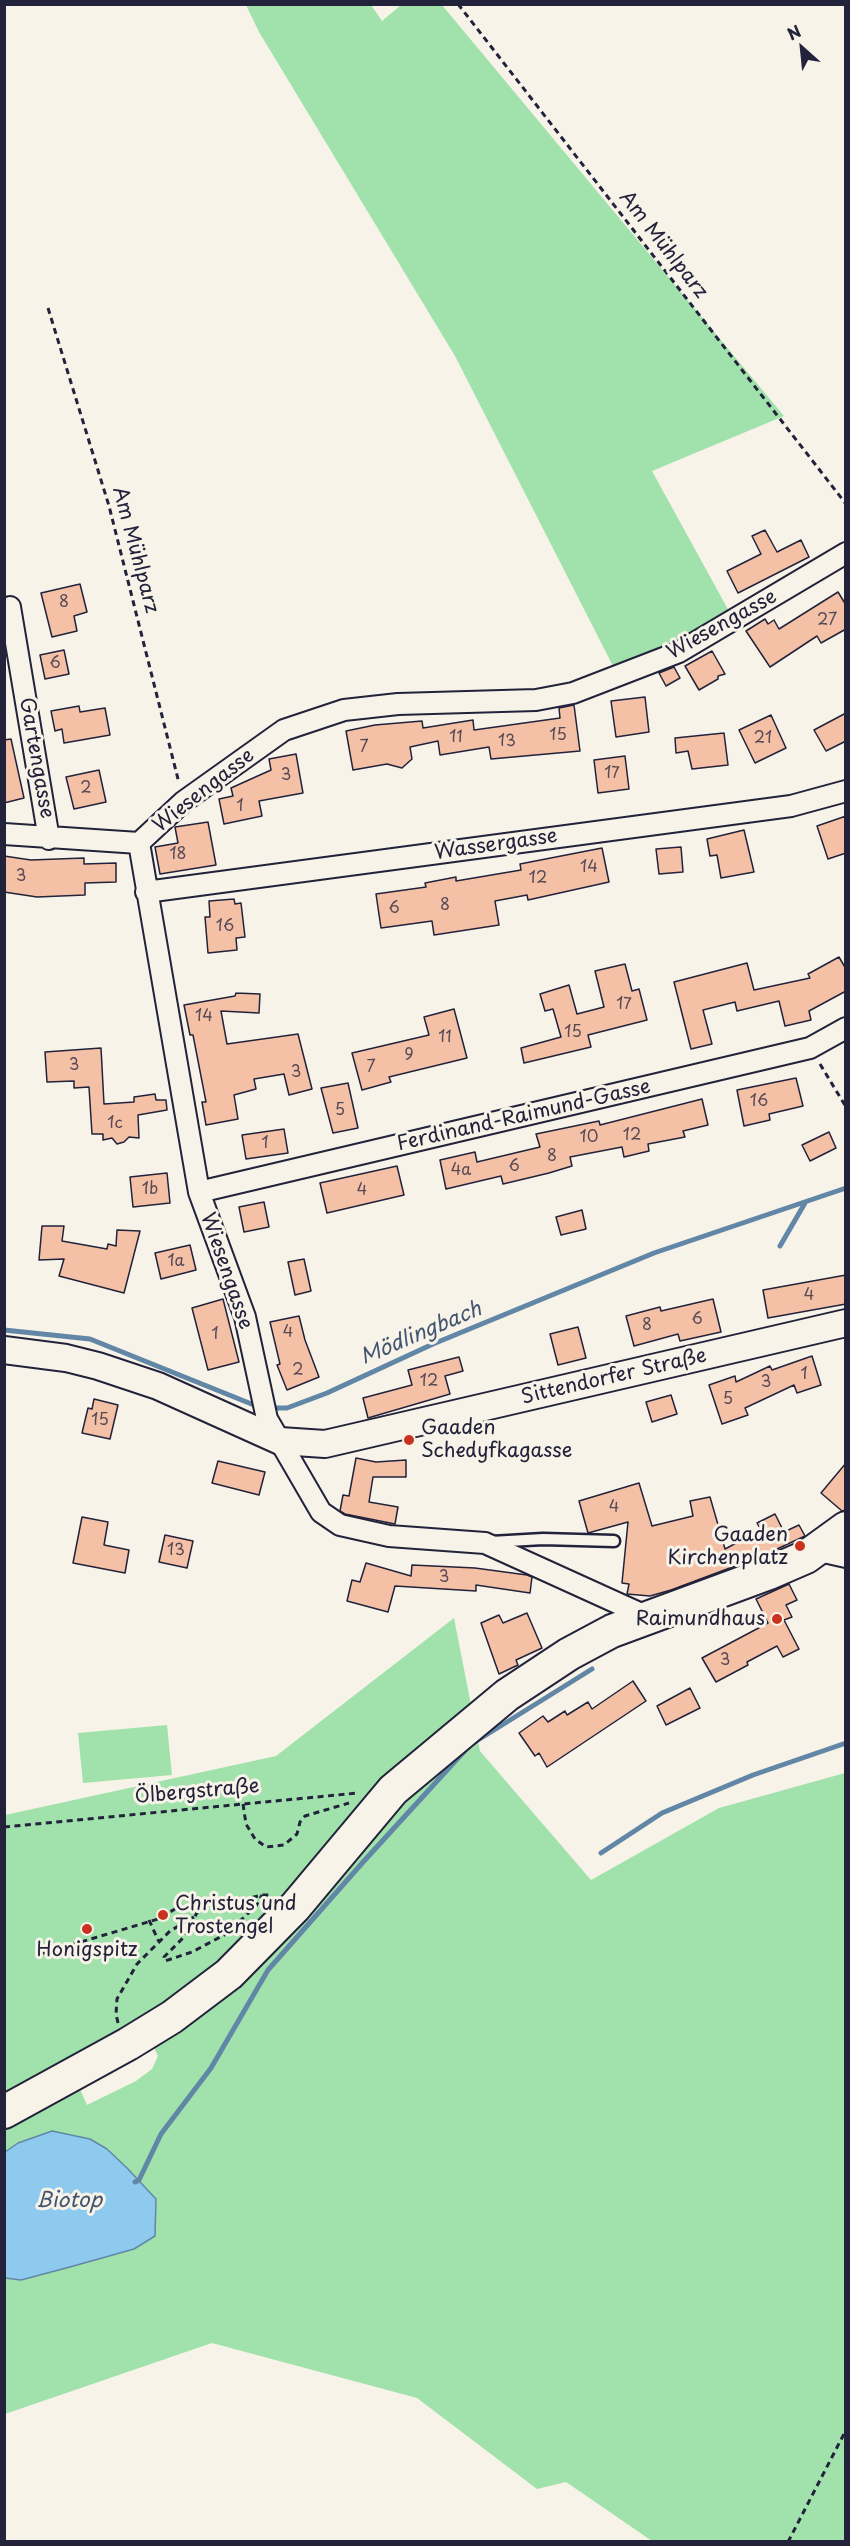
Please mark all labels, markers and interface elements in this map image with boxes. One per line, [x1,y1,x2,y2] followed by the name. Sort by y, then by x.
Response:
[772,18,832,78] north arrow
[783,18,805,46] text: N
[614,187,712,303] street label: Am Mühlparz
[107,484,163,616] street label: Am Mühlparz
[663,585,781,665] street label: Wiesengasse
[59,593,69,613] house number: 8
[817,611,837,631] house number: 27
[49,654,61,674] house number: 6
[14,696,58,820] street label: Gartengasse
[549,726,567,746] house number: 15
[449,728,463,748] house number: 11
[754,729,772,749] house number: 21
[498,732,516,752] house number: 13
[359,738,369,758] house number: 7
[149,744,259,838] street label: Wiesengasse
[604,764,620,784] house number: 17
[281,766,291,786] house number: 3
[80,779,92,799] house number: 2
[236,797,244,817] house number: 1
[433,824,559,866] street label: Wassergasse
[169,845,187,865] house number: 18
[580,858,598,878] house number: 14
[16,867,26,887] house number: 3
[529,869,547,889] house number: 12
[440,896,450,916] house number: 8
[388,899,400,919] house number: 6
[216,917,234,937] house number: 16
[616,995,632,1015] house number: 17
[195,1007,213,1027] house number: 14
[564,1023,582,1043] house number: 15
[438,1028,452,1048] house number: 11
[404,1046,414,1066] house number: 9
[69,1056,79,1076] house number: 3
[366,1058,376,1078] house number: 7
[291,1063,301,1083] house number: 3
[395,1075,653,1157] street label: Ferdinand-Raimund-Gasse
[750,1092,768,1112] house number: 16
[335,1101,345,1121] house number: 5
[107,1114,123,1134] house number: 1c
[623,1126,641,1146] house number: 12
[580,1128,598,1148] house number: 10
[261,1134,269,1154] house number: 1
[547,1147,557,1167] house number: 8
[508,1157,520,1177] house number: 6
[451,1161,471,1181] house number: 4a
[142,1180,158,1200] house number: 1b
[357,1181,367,1201] house number: 4
[195,1209,257,1333] street label: Wiesengasse
[167,1252,185,1272] house number: 1a
[804,1286,814,1306] house number: 4
[357,1297,485,1371] water label: Mödlingbach
[691,1310,703,1330] house number: 6
[642,1316,652,1336] house number: 8
[283,1323,293,1343] house number: 4
[211,1325,219,1345] house number: 1
[519,1344,709,1410] street label: Sittendorfer Straße
[292,1361,304,1381] house number: 2
[800,1365,808,1385] house number: 1
[420,1372,438,1392] house number: 12
[761,1373,771,1393] house number: 3
[723,1390,733,1410] house number: 5
[91,1411,109,1431] house number: 15
[421,1416,572,1463] place label: Gaaden Schedyfkagasse
[402,1433,416,1447] marker: Gaaden Schedyfkagasse
[609,1498,619,1518] house number: 4
[668,1523,788,1570] place label: Gaaden Kirchenplatz
[793,1539,807,1553] marker: Gaaden Kirchenplatz
[167,1541,185,1561] house number: 13
[439,1568,449,1588] house number: 3
[636,1607,765,1631] place label: Raimundhaus
[770,1612,784,1626] marker: Raimundhaus
[720,1651,730,1671] house number: 3
[134,1775,260,1809] street label: Ölbergstraße
[175,1892,297,1939] place label: Christus und Trostengel
[156,1908,170,1922] marker: Christus und Trostengel
[80,1922,94,1936] marker: Honigspitz
[36,1938,138,1962] place label: Honigspitz
[36,2188,102,2214] water label: Biotop

